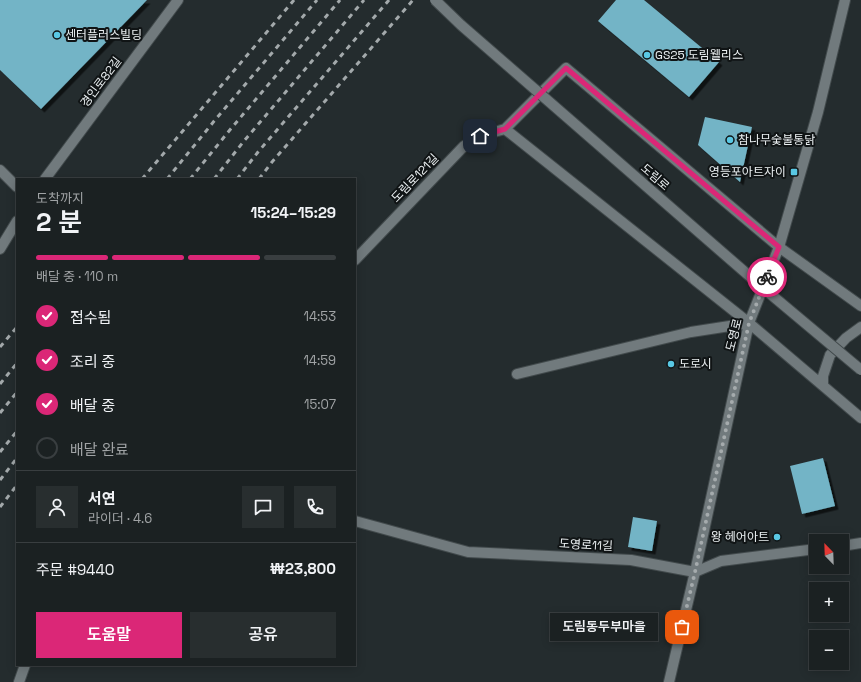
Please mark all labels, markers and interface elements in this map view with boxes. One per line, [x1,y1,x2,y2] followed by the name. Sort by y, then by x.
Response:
[65,27,142,43] place label: 센터플러스빌딩
[52,30,62,40] marker: 센터플러스빌딩
[655,47,743,63] place label: GS25 도림웰리스
[642,50,652,60] marker: GS25 도림웰리스
[77,54,125,110] street label: 경인로82길
[463,119,497,153] pin
[469,125,491,147] icon: home
[738,132,815,148] place label: 참나무숯불통닭
[725,135,735,145] marker: 참나무숯불통닭
[388,150,442,206] street label: 도림로121길
[637,160,673,194] street label: 도림로
[709,164,786,180] place label: 영등포아트자이
[789,167,799,177] marker: 영등포아트자이
[36,190,84,207] text: 도착까지
[250,203,336,222] text: 15:24–15:29
[36,205,82,239] text: 2 분
[747,257,787,297] courier
[756,266,778,288] icon: bike
[36,268,118,285] text: 배달 중 · 110 m
[36,305,58,327] icon: check
[70,308,111,327] text: 접수됨
[304,308,336,325] text: 14:53
[722,317,746,353] street label: 도영로
[36,349,58,371] icon: check
[70,352,115,371] text: 조리 중
[303,352,336,369] text: 14:59
[679,356,712,372] place label: 도로시
[666,359,676,369] marker: 도로시
[36,393,58,415] icon: check
[70,396,115,415] text: 배달 중
[304,396,336,413] text: 15:07
[70,440,129,459] text: 배달 완료
[36,486,78,528] button: person
[242,486,284,528] button: chat
[294,486,336,528] button: phone
[88,489,116,508] text: 서연
[88,510,152,527] text: 라이더 · 4.6
[711,529,769,545] place label: 왕 헤어아트
[772,532,782,542] marker: 왕 헤어아트
[809,534,849,574] north arrow
[809,534,849,670] map controls
[559,536,613,554] street label: 도영로11길
[270,559,336,578] text: ₩23,800
[36,560,114,579] text: 주문 #9440
[809,582,849,622] button: +
[665,610,699,644] pin
[36,612,182,658] button: 도움말
[190,612,336,658] button: 공유
[550,613,658,641] callout: 도림동두부마을
[671,616,693,638] icon: bag
[562,618,646,635] text: 도림동두부마을
[809,630,849,670] button: −

